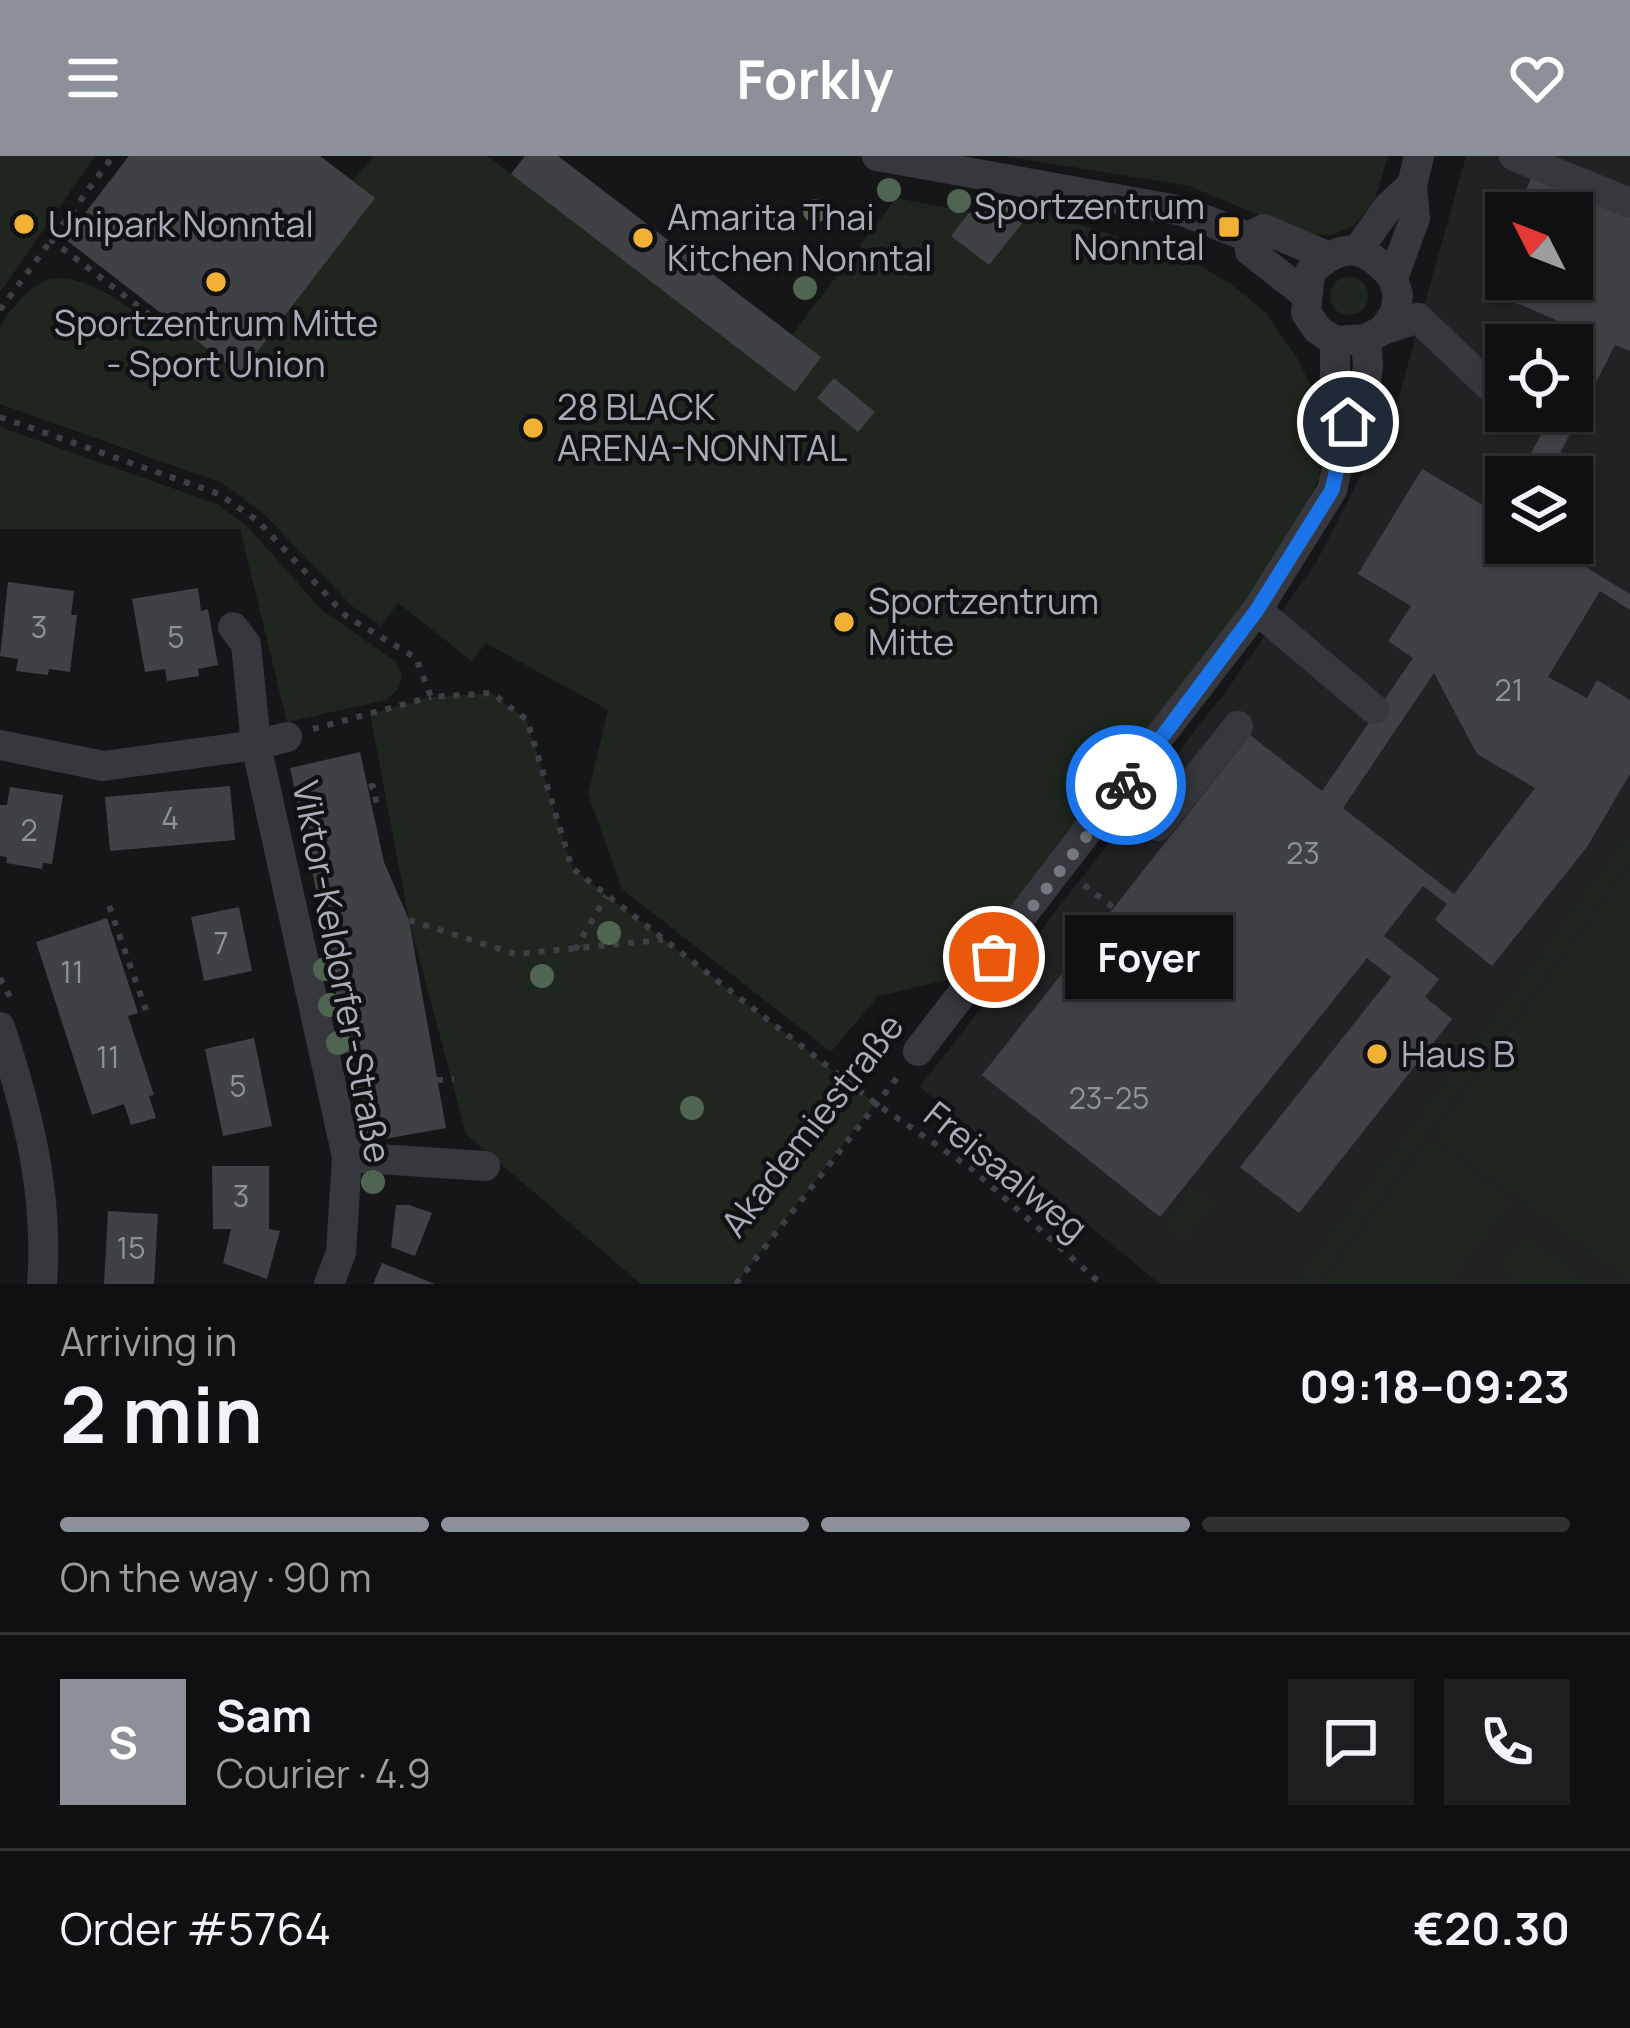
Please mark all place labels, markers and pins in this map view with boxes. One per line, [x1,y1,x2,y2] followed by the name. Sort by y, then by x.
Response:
[974,181,1205,271] place label: Sportzentrum Nonntal
[667,192,932,282] place label: Amarita Thai Kitchen Nonntal
[48,199,314,248] place label: Unipark Nonntal
[11,211,37,237] marker: Unipark Nonntal
[1216,214,1242,240] marker: Sportzentrum Nonntal
[630,225,656,251] marker: Amarita Thai Kitchen Nonntal
[203,269,229,295] marker: Sportzentrum Mitte - Sport Union
[54,298,378,388] place label: Sportzentrum Mitte - Sport Union
[1297,371,1399,473] pin
[557,382,848,472] place label: 28 BLACK ARENA-NONNTAL
[520,415,546,441] marker: 28 BLACK ARENA-NONNTAL
[868,576,1099,666] place label: Sportzentrum Mitte
[831,609,857,635] marker: Sportzentrum Mitte
[943,906,1045,1008] pin
[1066,915,1234,999] callout: Foyer
[1401,1029,1515,1078] place label: Haus B
[1364,1041,1390,1067] marker: Haus B

